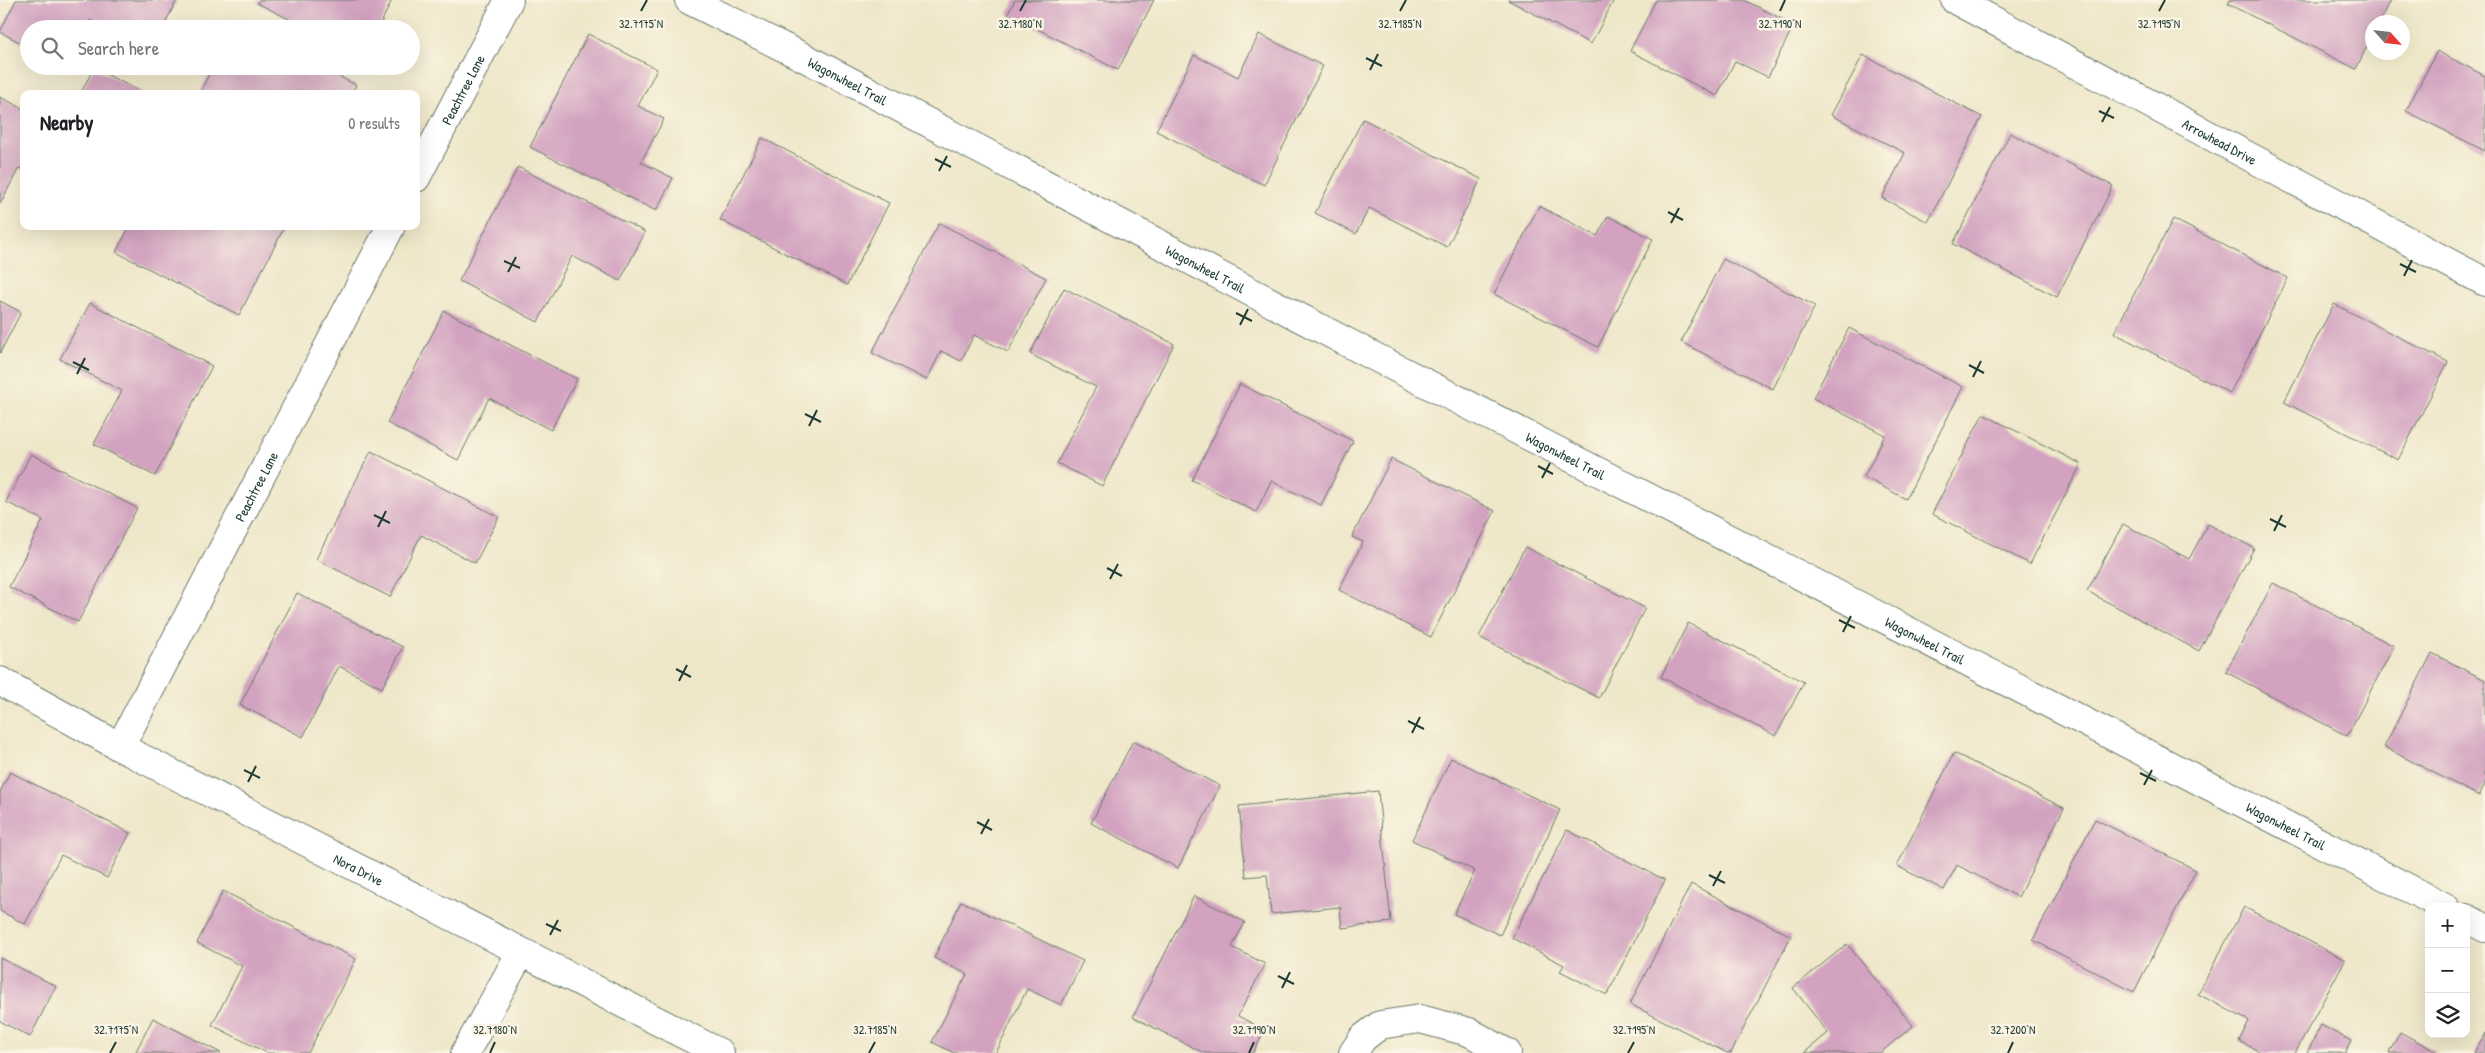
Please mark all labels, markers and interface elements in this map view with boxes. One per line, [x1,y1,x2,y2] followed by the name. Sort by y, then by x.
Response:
[619,15,663,32] text: 32.7175°N
[998,15,1042,32] text: 32.7180°N
[1378,15,1422,32] text: 32.7185°N
[1759,15,1801,32] text: 32.7190°N
[2138,15,2180,32] text: 32.7195°N
[2365,15,2410,60] north arrow
[20,20,420,75] search box
[38,34,66,62] icon: search
[78,35,159,61] text: Search here
[436,51,489,128] street label: Peachtree Lane
[805,52,891,109] street label: Wagonwheel Trail
[40,108,93,137] text: Nearby
[348,112,400,134] text: 0 results
[2179,113,2261,169] street label: Arrowhead Drive
[1163,239,1249,297] street label: Wagonwheel Trail
[1523,427,1609,484] street label: Wagonwheel Trail
[230,448,282,524] street label: Peachtree Lane
[1882,611,1969,668] street label: Wagonwheel Trail
[2243,797,2330,854] street label: Wagonwheel Trail
[331,848,387,890] street label: Nora Drive
[2425,903,2470,1038] map controls
[2425,903,2470,948] button: +
[2425,948,2470,993] button: −
[2425,993,2470,1038] button: layers
[94,1021,138,1038] text: 32.7175°N
[473,1021,517,1038] text: 32.7180°N
[853,1021,897,1038] text: 32.7185°N
[1233,1021,1275,1038] text: 32.7190°N
[1613,1021,1655,1038] text: 32.7195°N
[1990,1021,2036,1038] text: 32.7200°N

